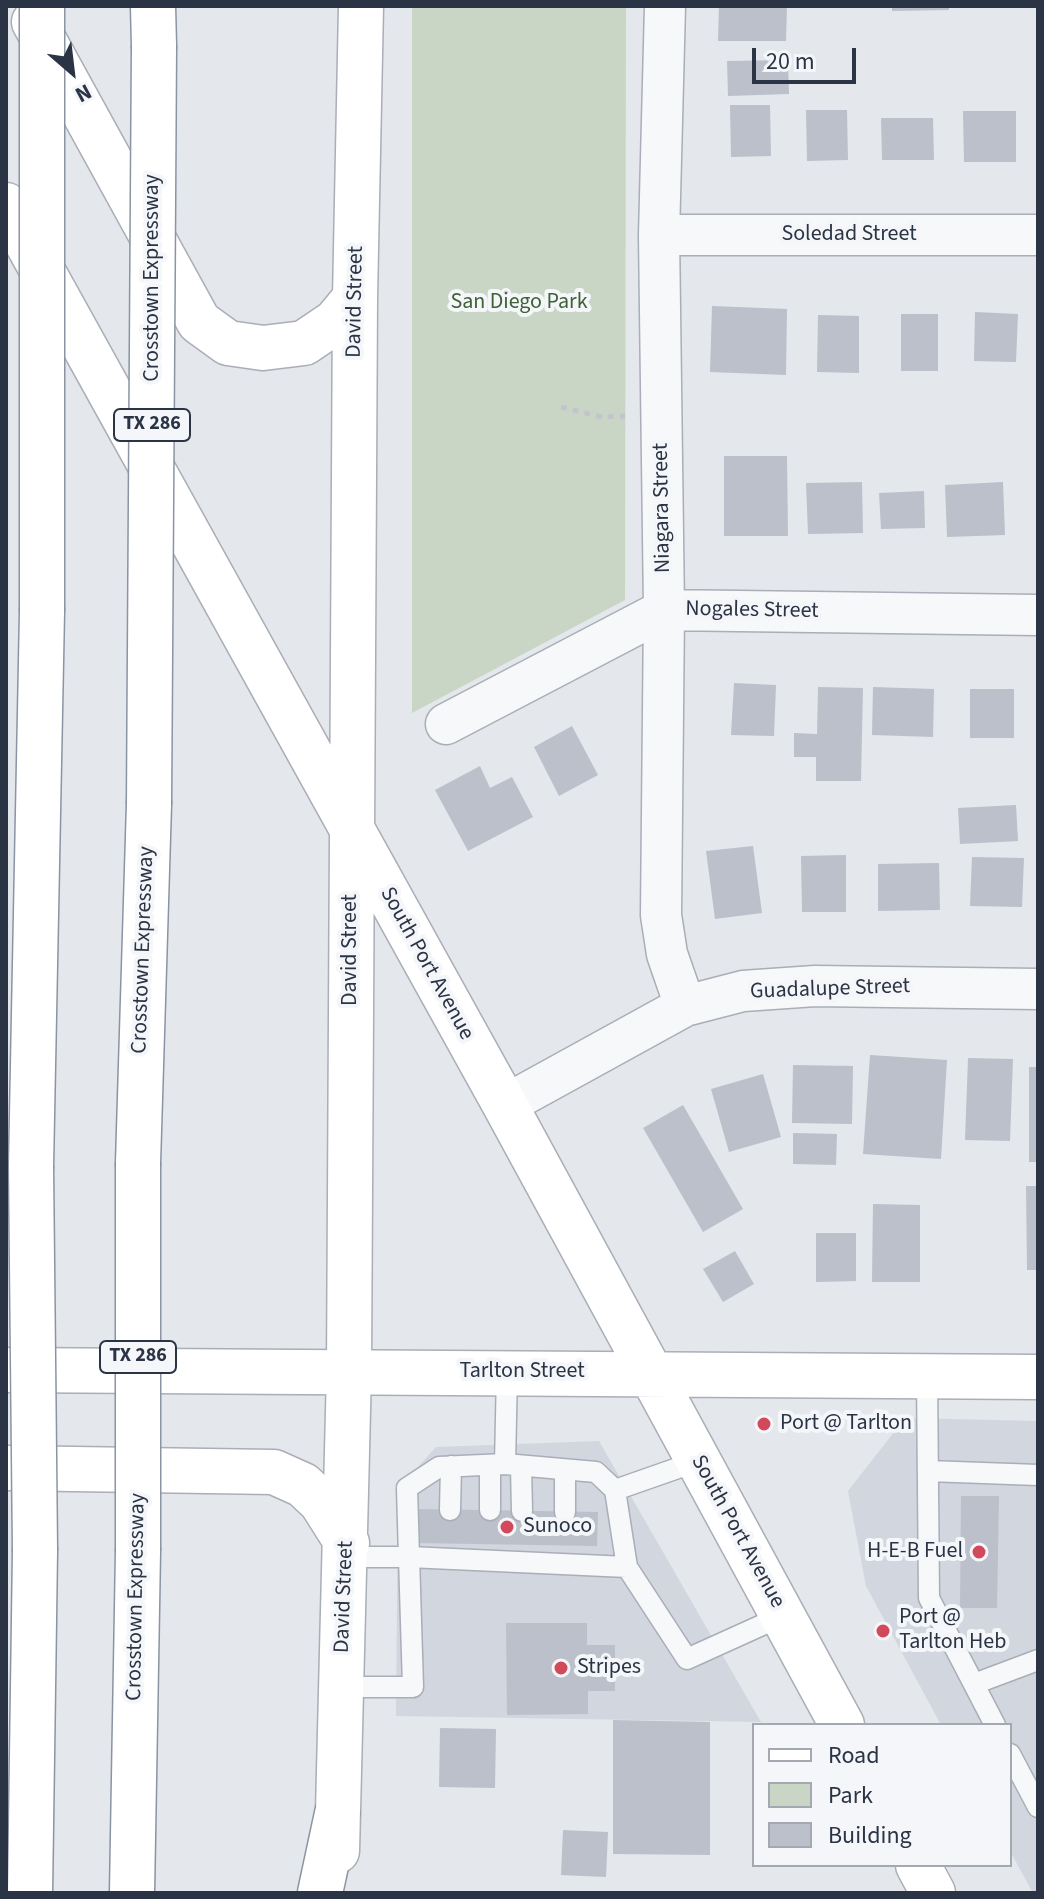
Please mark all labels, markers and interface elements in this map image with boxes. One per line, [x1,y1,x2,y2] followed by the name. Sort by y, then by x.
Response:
[32,32,112,112] north arrow
[756,32,860,82] scale bar
[766,44,815,79] text: 20 m
[69,76,97,111] text: N
[140,174,166,382] street label: Crosstown Expressway
[781,222,917,248] street label: Soledad Street
[342,246,370,358] street label: David Street
[450,290,588,316] park label: San Diego Park
[114,409,190,441] road number: TX 286
[649,443,677,573] street label: Niagara Street
[685,597,819,625] street label: Nogales Street
[127,846,161,1054] street label: Crosstown Expressway
[373,883,479,1045] street label: South Port Avenue
[338,894,364,1006] street label: David Street
[750,974,910,1006] street label: Guadalupe Street
[100,1341,176,1373] road number: TX 286
[459,1359,585,1385] street label: Tarlton Street
[780,1411,912,1437] place label: Port @ Tarlton
[755,1415,773,1433] marker: Port @ Tarlton
[684,1451,790,1613] street label: South Port Avenue
[122,1493,152,1701] street label: Crosstown Expressway
[523,1514,592,1540] place label: Sunoco
[498,1518,516,1536] marker: Sunoco
[867,1539,963,1565] place label: H-E-B Fuel
[330,1541,360,1653] street label: David Street
[970,1543,988,1561] marker: H-E-B Fuel
[899,1605,1006,1656] place label: Port @ Tarlton Heb
[874,1622,892,1640] marker: Port @ Tarlton Heb
[577,1655,641,1681] place label: Stripes
[552,1659,570,1677] marker: Stripes
[752,1723,1012,1867] legend
[828,1738,880,1773] text: Road
[828,1778,873,1813] text: Park
[828,1818,912,1853] text: Building

